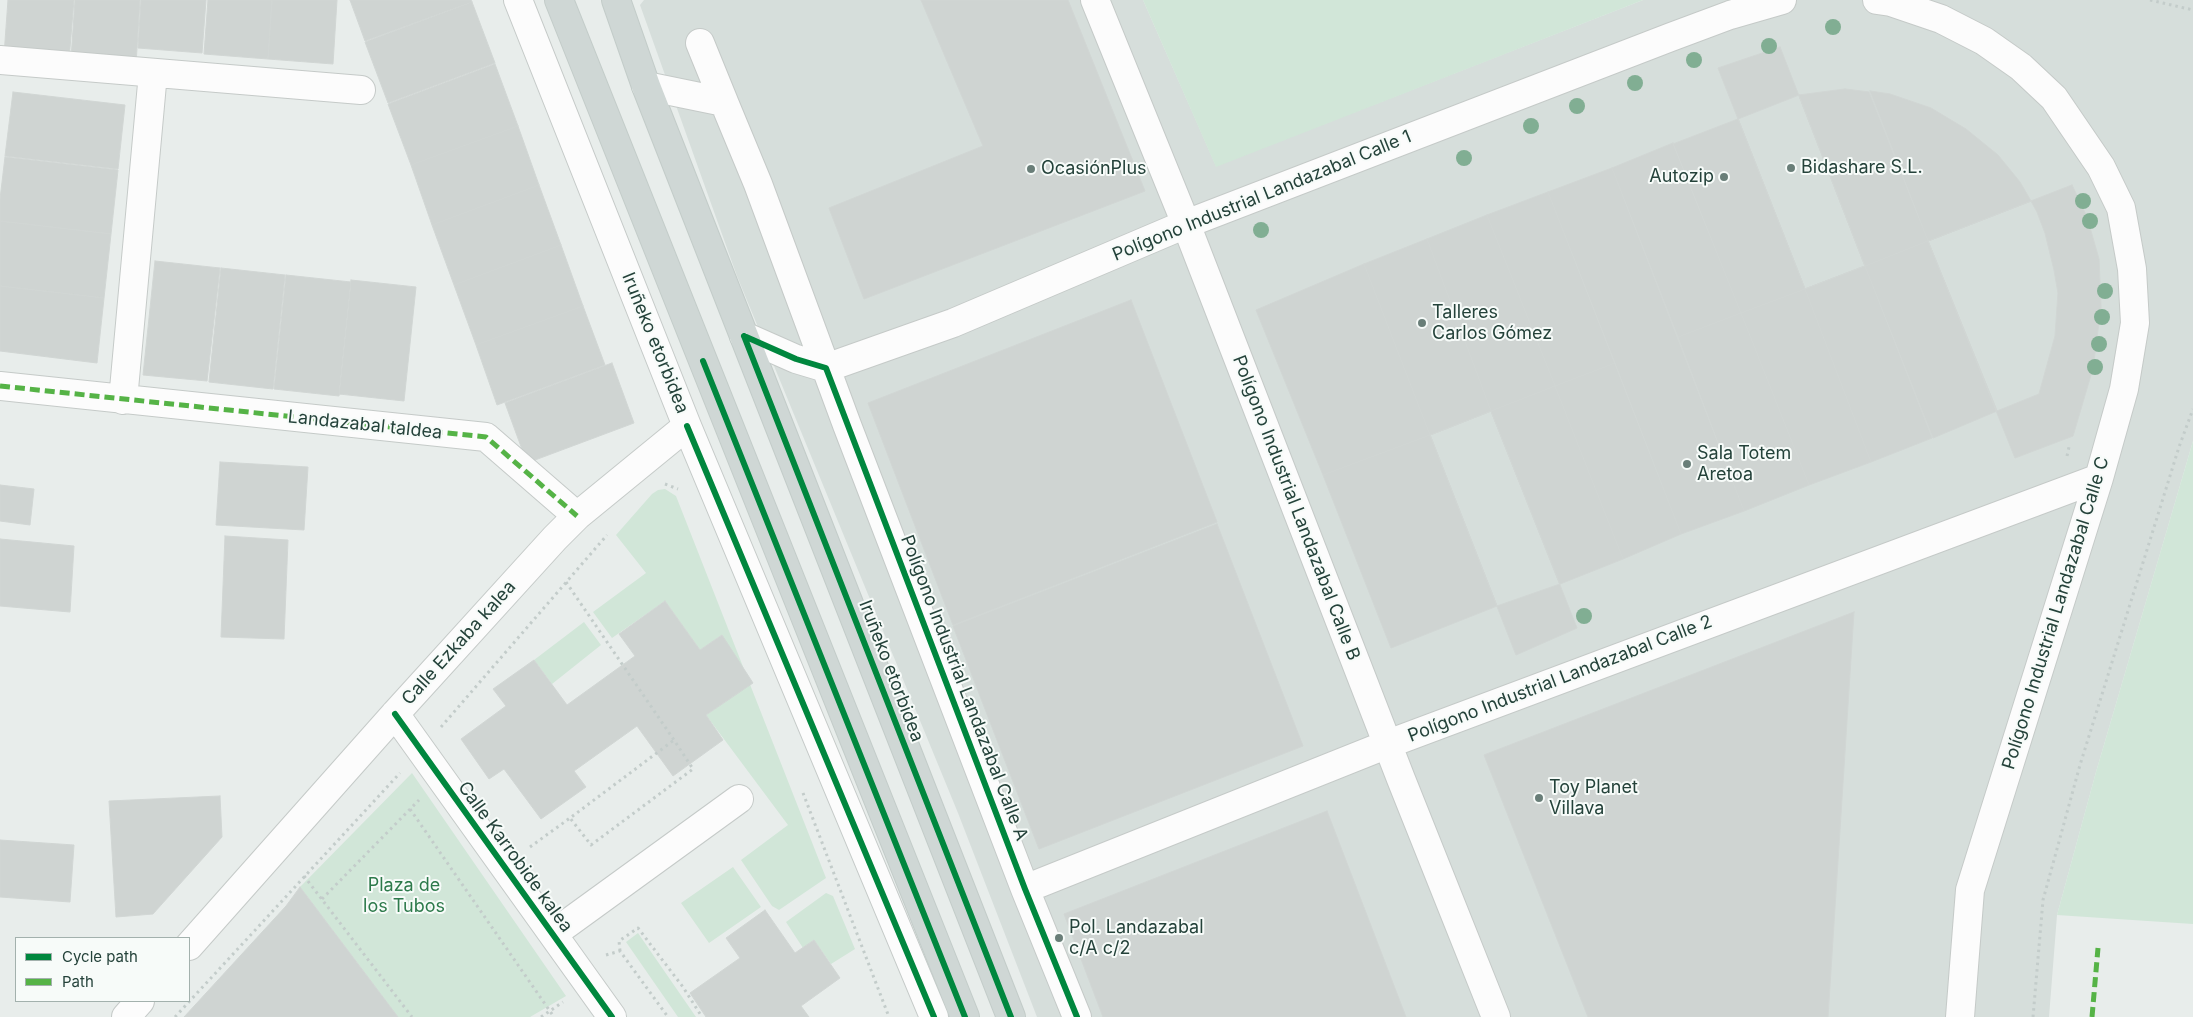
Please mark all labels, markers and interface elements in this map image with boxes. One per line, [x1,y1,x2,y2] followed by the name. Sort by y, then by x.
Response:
[1109,126,1415,266] street label: Polígono Industrial Landazabal Calle 1
[1801,157,1923,179] place label: Bidashare S.L.
[1041,158,1147,180] place label: OcasiónPlus
[1785,162,1797,174] marker: Bidashare S.L.
[1025,163,1037,175] marker: OcasiónPlus
[1649,166,1714,188] place label: Autozip
[1718,171,1730,183] marker: Autozip
[617,269,693,417] street label: Iruñeko etorbidea
[1432,302,1552,344] place label: Talleres Carlos Gómez
[1416,317,1428,329] marker: Talleres Carlos Gómez
[1228,352,1364,664] street label: Polígono Industrial Landazabal Calle B
[287,406,443,444] street label: Landazabal taldea
[1697,443,1791,486] place label: Sala Totem Aretoa
[1998,454,2114,772] street label: Polígono Industrial Landazabal Calle C
[1681,458,1693,470] marker: Sala Totem Aretoa
[896,532,1032,844] street label: Polígono Industrial Landazabal Calle A
[398,576,520,710] street label: Calle Ezkaba kalea
[854,597,928,745] street label: Iruñeko etorbidea
[1405,611,1715,747] street label: Polígono Industrial Landazabal Calle 2
[453,777,577,937] street label: Calle Karrobide kalea
[1549,777,1638,820] place label: Toy Planet Villava
[1533,792,1545,804] marker: Toy Planet Villava
[363,875,445,918] park label: Plaza de los Tubos
[1069,917,1204,960] place label: Pol. Landazabal c/A c/2
[1053,932,1065,944] marker: Pol. Landazabal c/A c/2
[15,937,190,1002] legend
[62,947,138,966] text: Cycle path
[62,972,94,991] text: Path

